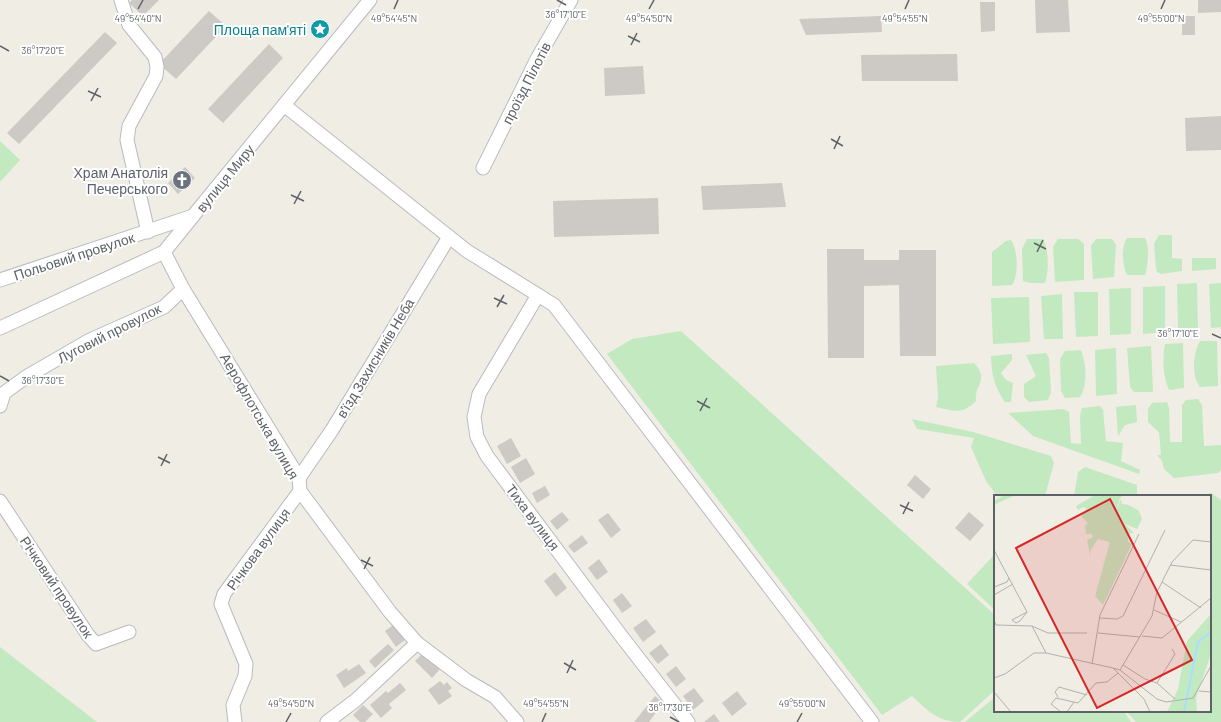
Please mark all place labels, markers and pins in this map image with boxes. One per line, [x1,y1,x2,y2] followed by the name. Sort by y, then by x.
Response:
[309,18,331,40] place icon: Площа пам'яті
[214,21,306,38] place label: Площа пам'яті
[74,164,168,197] place label: Храм Анатолія Печерського
[171,169,193,191] church icon: Храм Анатолія Печерського

